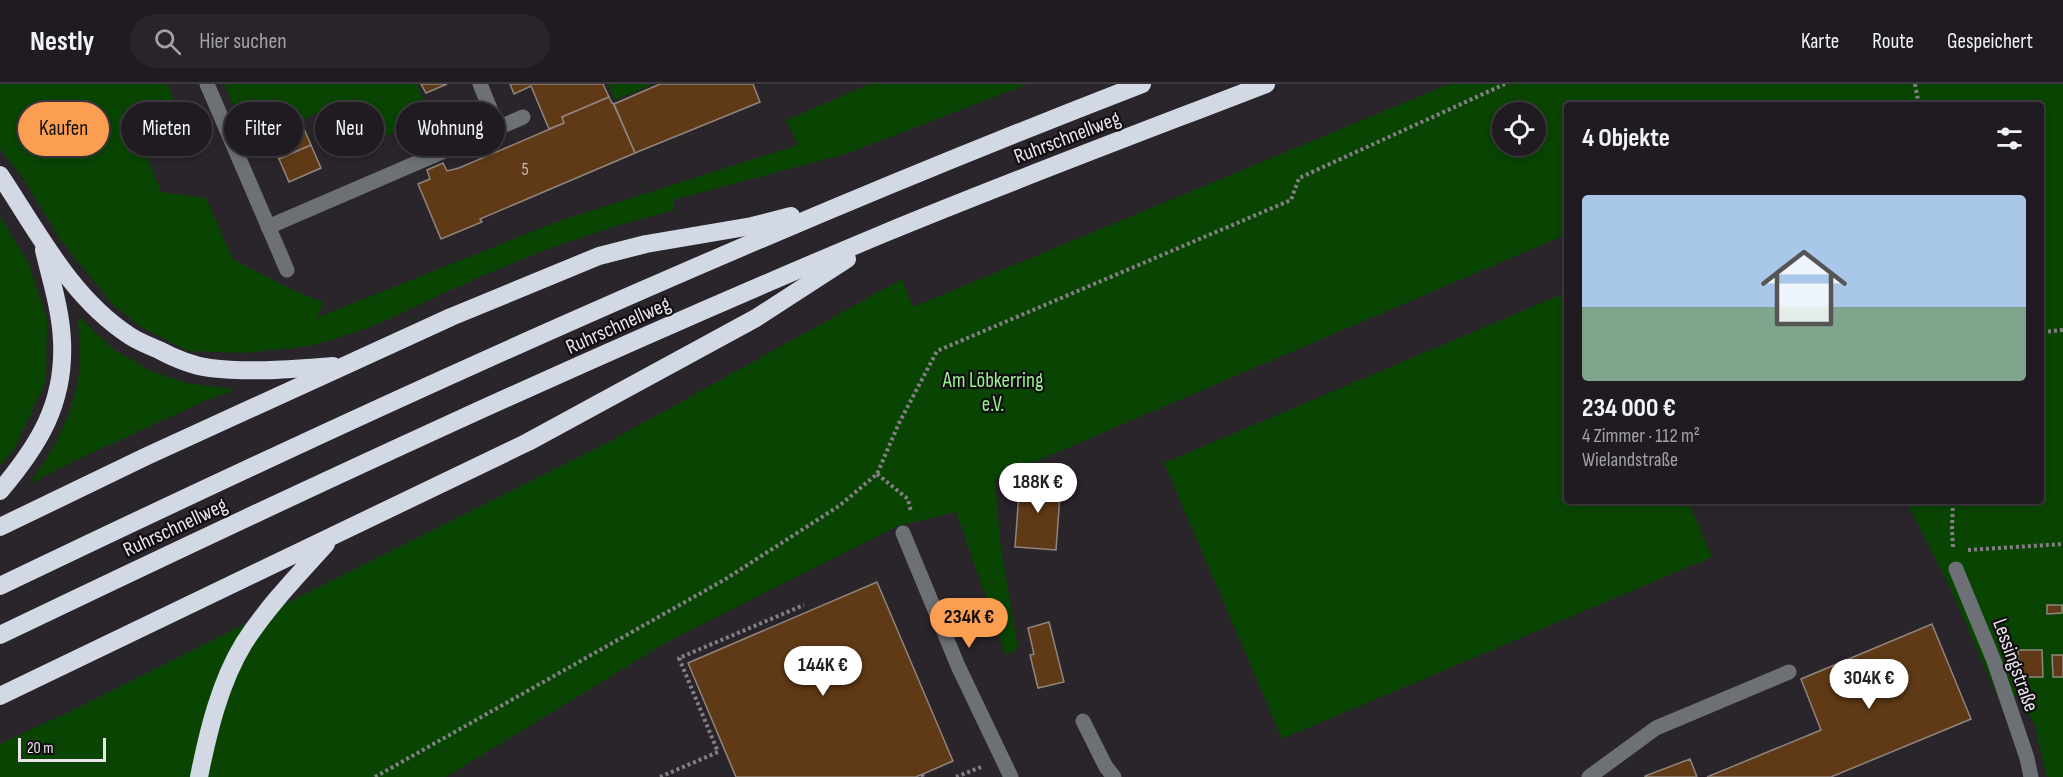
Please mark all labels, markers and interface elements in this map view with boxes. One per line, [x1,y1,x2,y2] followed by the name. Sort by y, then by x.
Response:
[130,14,550,68] search box
[30,25,94,58] text: Nestly
[151,25,184,58] icon: search
[199,28,287,55] text: Hier suchen
[1801,29,1839,54] text: Karte
[1872,29,1914,54] text: Route
[1947,29,2033,54] text: Gespeichert
[18,102,109,156] chip: Kaufen
[121,102,212,156] chip: Mieten
[224,102,303,156] chip: Filter
[315,102,384,156] chip: Neu
[396,102,505,156] chip: Wohnung
[1492,102,1546,156] map controls
[1492,102,1546,156] button: locate
[1010,106,1124,169] street label: Ruhrschnellweg
[1993,122,2026,155] icon: filters
[1582,123,1670,154] text: 4 Objekte
[521,159,529,180] house number: 5
[1750,234,1858,342] icon: home
[562,291,674,360] street label: Ruhrschnellweg
[942,368,1043,417] park label: Am Löbkerring e.V.
[1582,393,1676,424] text: 234 000 €
[1582,424,1700,448] text: 4 Zimmer · 112 m²
[1582,448,1678,472] text: Wielandstraße
[989,463,1087,514] pin: 188K €
[1013,470,1063,494] text: 188K €
[119,492,231,562] street label: Ruhrschnellweg
[920,598,1018,649] pin: 234K €
[944,605,994,629] text: 234K €
[1987,615,2044,715] street label: Lessingstraße
[774,646,872,697] pin: 144K €
[798,653,848,677] text: 144K €
[1820,659,1918,710] pin: 304K €
[1844,666,1894,690] text: 304K €
[18,735,106,762] scale bar
[27,739,54,758] text: 20 m

